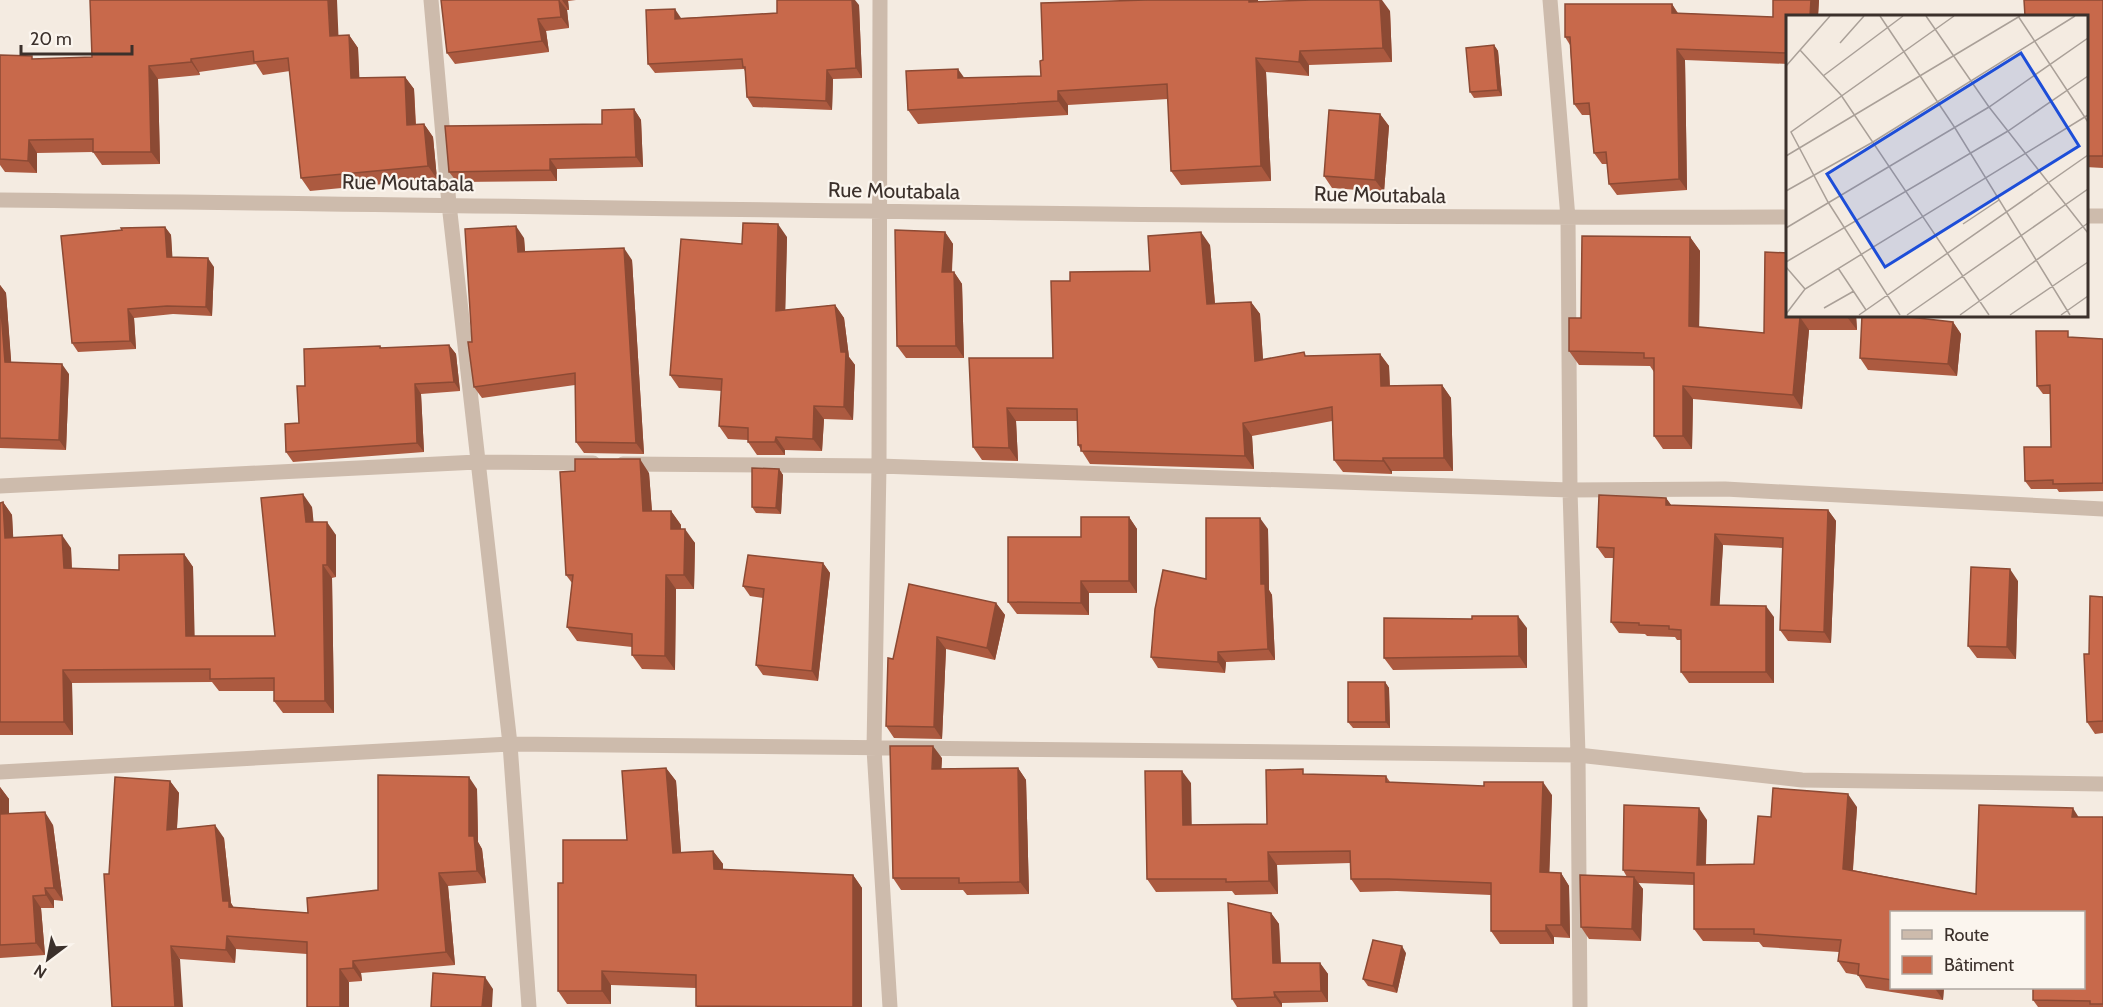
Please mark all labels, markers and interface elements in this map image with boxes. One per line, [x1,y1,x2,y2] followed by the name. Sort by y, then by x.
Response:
[1786,15,2088,316] inset map
[21,18,132,56] scale bar
[30,28,72,50] text: 20 m
[342,169,474,196] street label: Rue Moutabala
[828,177,960,204] street label: Rue Moutabala
[1314,181,1446,208] street label: Rue Moutabala
[1890,911,2085,989] legend
[1944,924,1989,946] text: Route
[18,929,78,989] north arrow
[1944,954,2014,976] text: Bâtiment
[30,960,50,982] text: N

